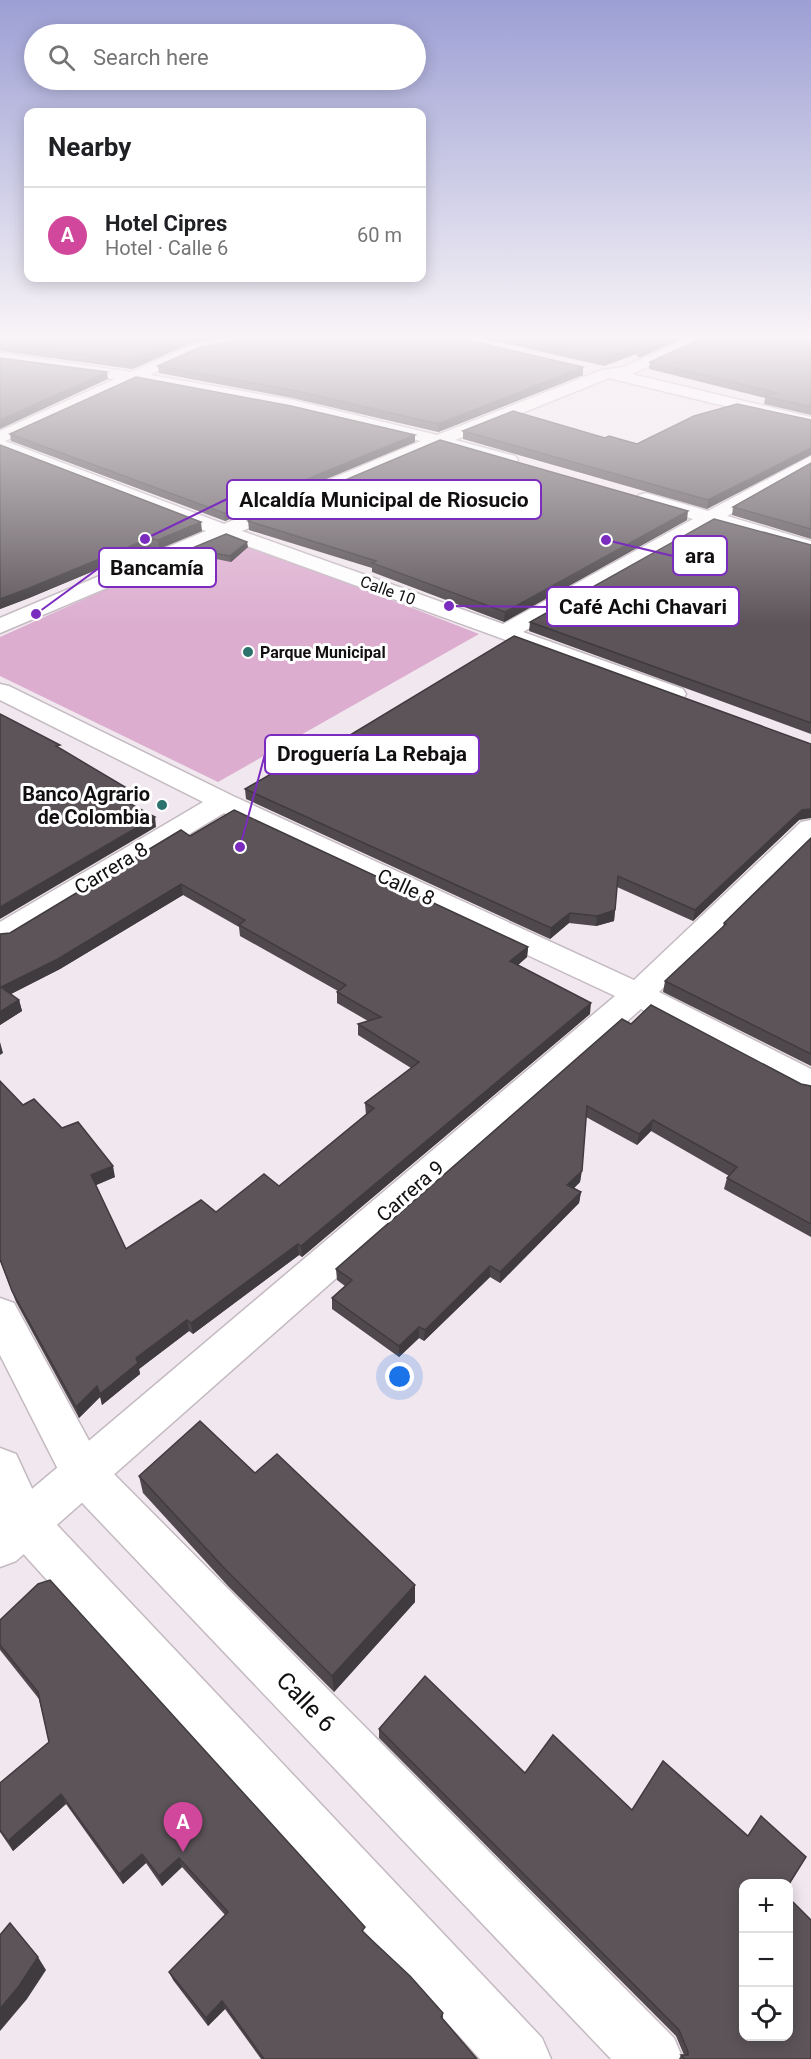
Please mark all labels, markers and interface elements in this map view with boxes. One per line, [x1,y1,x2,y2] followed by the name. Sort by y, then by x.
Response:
[24,24,426,90] search box
[45,41,78,74] icon: search
[93,45,209,70] text: Search here
[48,132,131,162] text: Nearby
[105,211,227,236] text: Hotel Cipres
[61,223,74,247] text: A
[357,223,402,247] text: 60 m
[105,236,228,260] text: Hotel · Calle 6
[227,480,541,519] callout: Alcaldía Municipal de Riosucio
[239,488,529,512] text: Alcaldía Municipal de Riosucio
[673,536,727,575] callout: ara
[685,544,715,568] text: ara
[99,548,216,587] callout: Bancamía
[110,556,204,580] text: Bancamía
[358,572,418,609] street label: Calle 10
[547,587,739,626] callout: Café Achi Chavari
[559,595,727,619] text: Café Achi Chavari
[260,643,386,662] place label: Parque Municipal
[241,645,255,659] marker: Parque Municipal
[265,735,479,774] callout: Droguería La Rebaja
[277,742,467,766] text: Droguería La Rebaja
[22,782,150,829] place label: Banco Agrario de Colombia
[155,798,169,812] marker: Banco Agrario de Colombia
[70,837,152,899] street label: Carrera 8
[374,863,438,911] street label: Calle 8
[371,1155,449,1227] street label: Carrera 9
[385,1362,414,1391] your location
[271,1666,341,1738] street label: Calle 6
[164,1802,202,1852] pin: A
[739,1879,793,2041] map controls
[739,1879,793,1933] button: +
[739,1933,793,1987] button: −
[739,1987,793,2041] button: locate

